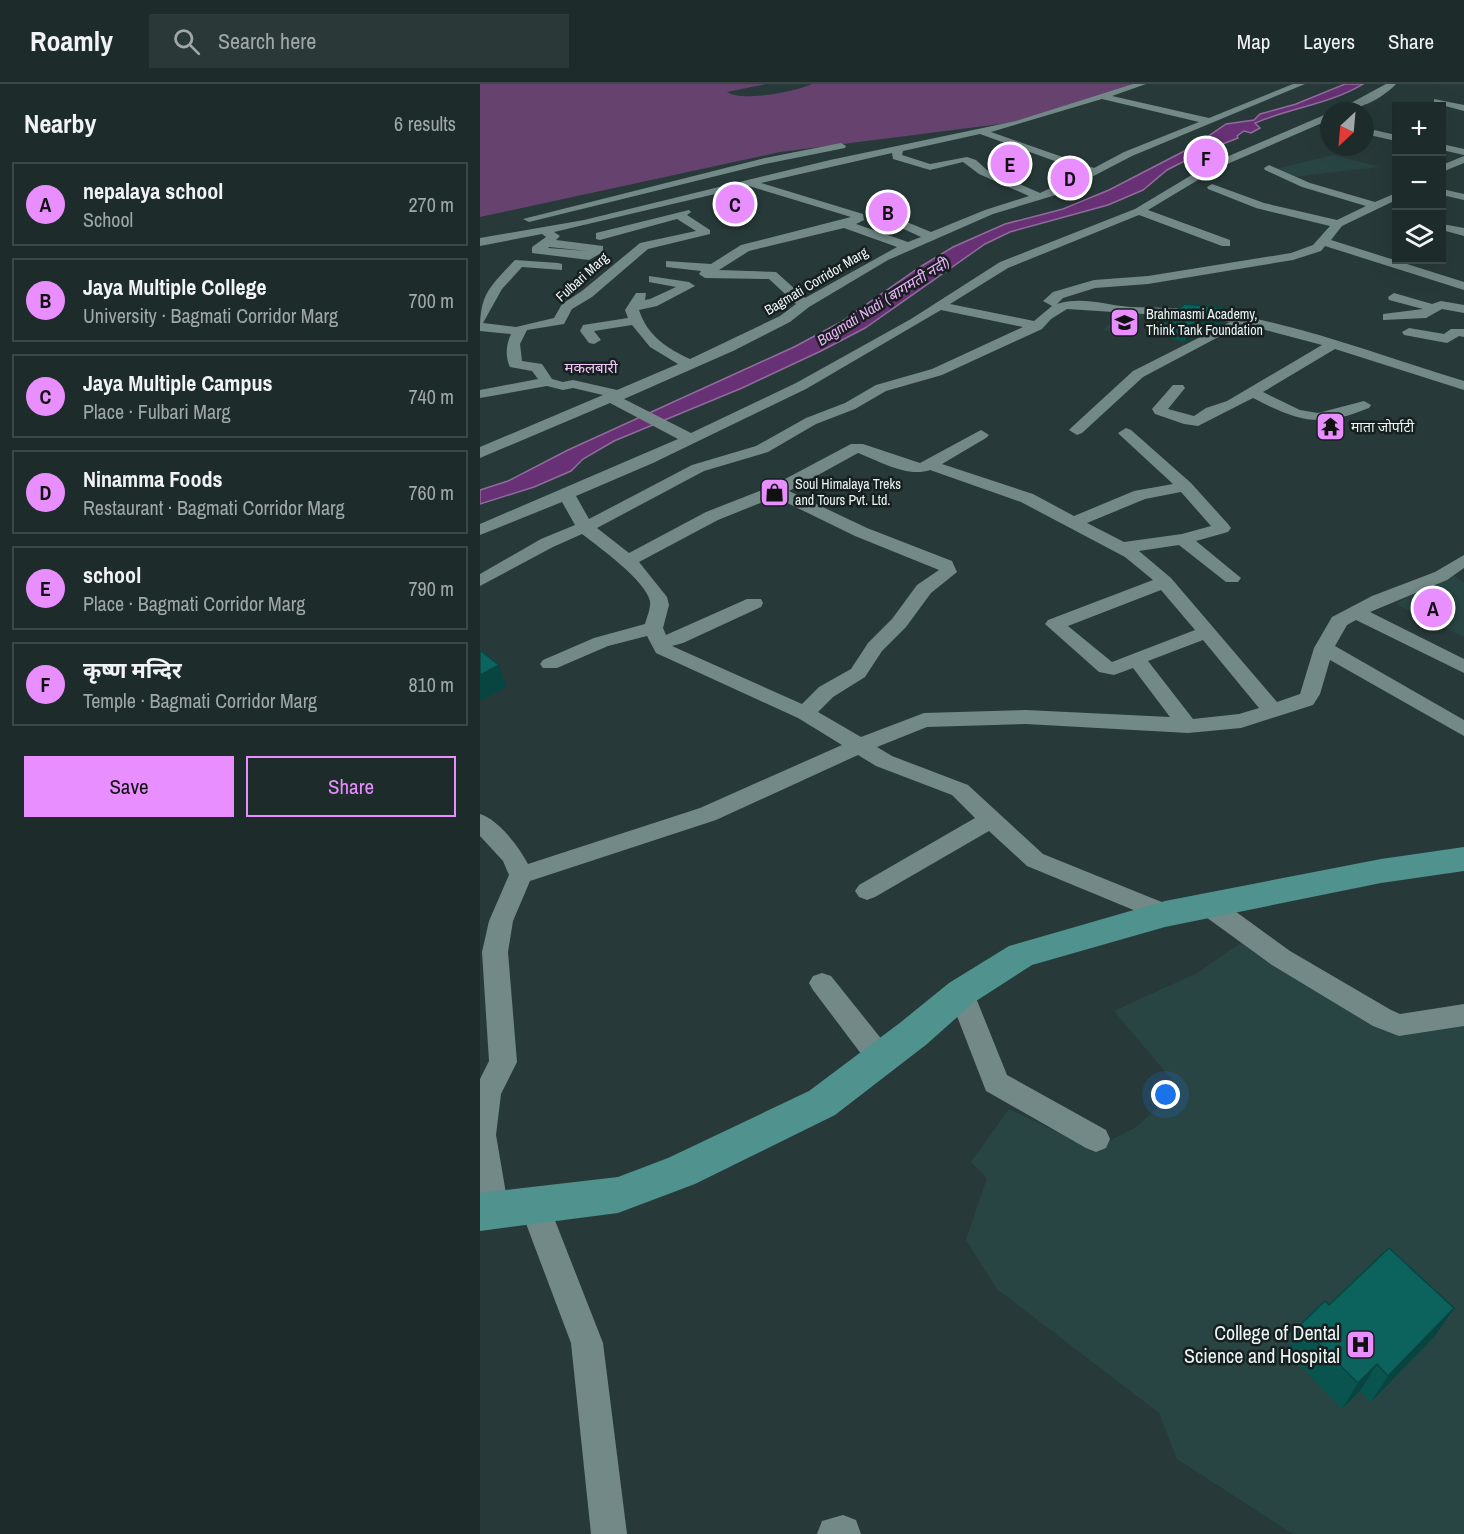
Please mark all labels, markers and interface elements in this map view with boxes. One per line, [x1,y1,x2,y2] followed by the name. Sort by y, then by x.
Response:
[149,14,569,68] search box
[30,22,113,60] text: Roamly
[170,25,203,58] icon: search
[218,26,316,56] text: Search here
[1237,27,1270,56] text: Map
[1303,27,1355,56] text: Layers
[1388,27,1434,56] text: Share
[1320,102,1374,156] north arrow
[1392,102,1446,264] map controls
[1392,102,1446,156] button: +
[24,106,96,141] text: Nearby
[394,110,456,137] text: 6 results
[1186,136,1226,181] pin: F
[990,142,1030,187] pin: E
[1050,156,1090,200] pin: D
[1392,156,1446,210] button: −
[83,176,223,206] text: nepalaya school
[716,182,754,226] pin: C
[868,190,908,234] pin: B
[40,191,51,218] text: A
[408,191,454,218] text: 270 m
[83,206,133,233] text: School
[1392,210,1446,264] button: layers
[761,243,871,319] street label: Bagmati Corridor Marg
[552,248,613,305] street label: Fulbari Marg
[813,252,953,350] water label: Bagmati Nadi (बागमती नदी)
[83,272,266,302] text: Jaya Multiple College
[40,287,51,314] text: B
[408,287,454,314] text: 700 m
[83,302,338,329] text: University · Bagmati Corridor Marg
[1146,305,1263,339] place label: Brahmasmi Academy, Think Tank Foundation
[1109,306,1141,338] school or university icon: Brahmasmi Academy, Think Tank Foundation
[564,357,619,378] district label: मकलबारी
[83,368,273,398] text: Jaya Multiple Campus
[40,383,51,410] text: C
[408,383,454,410] text: 740 m
[83,398,231,425] text: Place · Fulbari Marg
[1314,411,1346,443] temple icon: माता जोर्पाटी
[1351,418,1414,436] place label: माता जोर्पाटी
[83,464,222,494] text: Ninamma Foods
[795,475,901,509] place label: Soul Himalaya Treks and Tours Pvt. Ltd.
[758,476,790,508] shop icon: Soul Himalaya Treks and Tours Pvt. Ltd.
[40,479,51,506] text: D
[408,479,454,506] text: 760 m
[83,494,345,521] text: Restaurant · Bagmati Corridor Marg
[83,560,141,590] text: school
[40,575,51,602] text: E
[408,575,454,602] text: 790 m
[1414,586,1452,630] pin: A
[83,590,305,617] text: Place · Bagmati Corridor Marg
[83,655,182,685] text: कृष्ण मन्दिर
[40,671,51,698] text: F
[408,671,454,698] text: 810 m
[83,687,317,714] text: Temple · Bagmati Corridor Marg
[24,756,234,817] button: Save
[246,756,456,817] button: Share
[1151,1080,1180,1109] your location
[1184,1319,1340,1369] place label: College of Dental Science and Hospital
[1345,1328,1377,1360] hospital icon: College of Dental Science and Hospital

